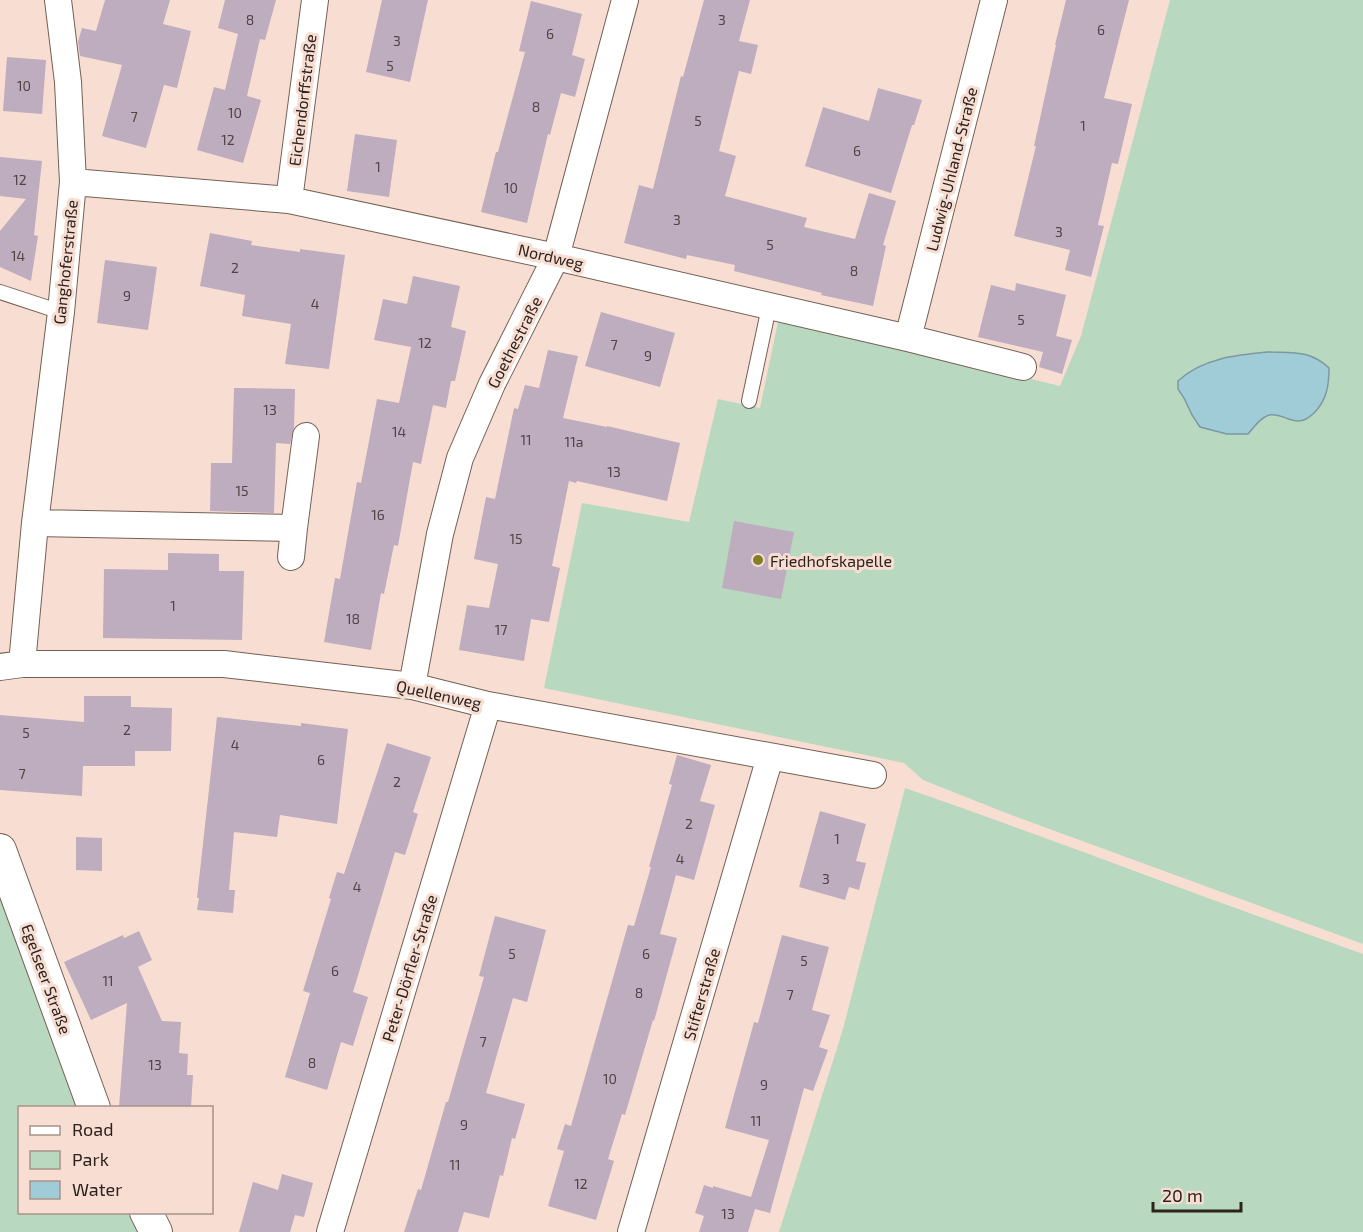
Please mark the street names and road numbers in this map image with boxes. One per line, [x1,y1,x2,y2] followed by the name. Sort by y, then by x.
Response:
[284,33,320,167] street label: Eichendorffstraße
[921,85,981,253] street label: Ludwig-Uhland-Straße
[49,199,81,325] street label: Ganghoferstraße
[516,239,586,273] street label: Nordweg
[483,293,545,391] street label: Goethestraße
[395,676,483,713] street label: Quellenweg
[378,892,440,1044] street label: Peter-Dörfler-Straße
[18,921,76,1037] street label: Egelseer Straße
[679,946,723,1042] street label: Stifterstraße

